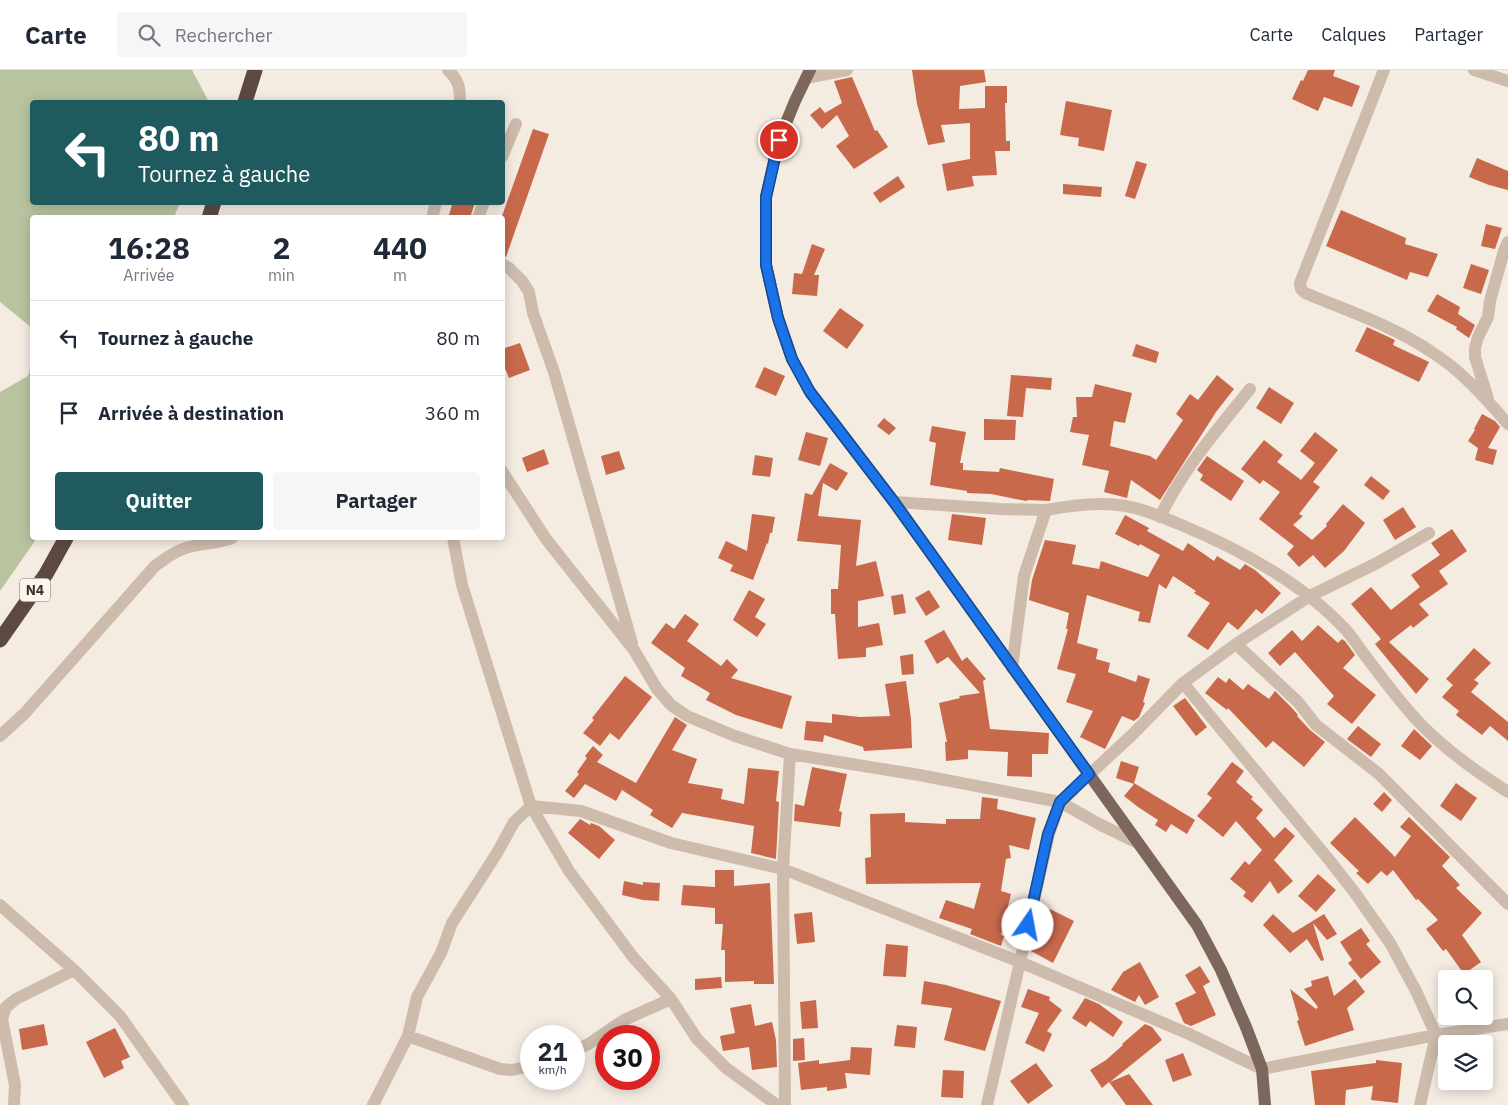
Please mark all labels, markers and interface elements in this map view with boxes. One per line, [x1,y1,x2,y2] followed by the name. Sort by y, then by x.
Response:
[117,12,467,57] search box
[25,19,87,51] text: Carte
[135,21,163,49] icon: search
[175,23,272,47] text: Rechercher
[1250,23,1293,46] text: Carte
[1321,23,1386,46] text: Calques
[1414,23,1483,46] text: Partager
[138,115,220,161] text: 80 m
[758,119,800,161] pin
[55,120,120,185] icon: left
[765,126,793,154] icon: arrive
[138,159,310,188] text: Tournez à gauche
[108,228,190,267] text: 16:28
[272,228,290,267] text: 2
[373,228,427,267] text: 440
[123,265,175,285] text: Arrivée
[268,265,295,285] text: min
[393,265,407,285] text: m
[55,324,83,352] icon: left
[98,326,254,350] text: Tournez à gauche
[436,326,480,350] text: 80 m
[55,399,83,427] icon: arrive
[98,401,284,425] text: Arrivée à destination
[425,401,480,425] text: 360 m
[55,472,263,530] button: Quitter
[273,472,480,530] button: Partager
[20,578,50,602] road number: N4
[1001,898,1053,950] position arrow
[1438,970,1493,1090] map controls
[1438,970,1493,1025] button: search
[595,1025,660,1090] speed limit sign: 30
[537,1035,568,1068] text: 21
[1438,1035,1493,1090] button: layers
[538,1062,567,1077] text: km/h

